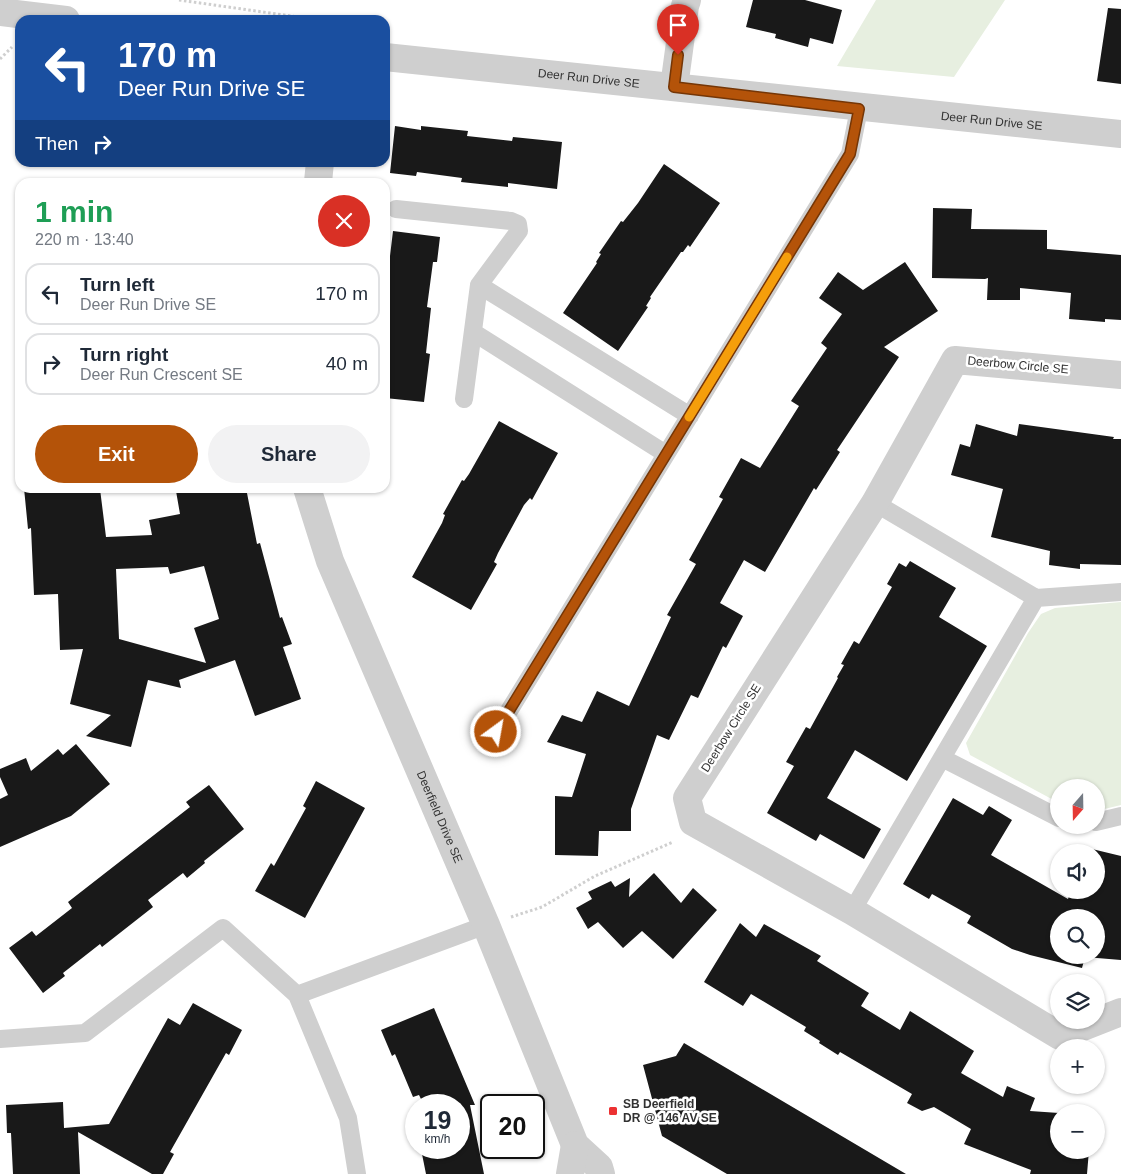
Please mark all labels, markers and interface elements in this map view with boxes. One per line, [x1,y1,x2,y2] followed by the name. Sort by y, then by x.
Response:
[657,4,699,55] pin
[664,11,692,39] icon: arrive
[35,35,100,100] icon: left
[118,35,217,74] text: 170 m
[537,66,640,91] street label: Deer Run Drive SE
[118,76,305,101] text: Deer Run Drive SE
[940,109,1043,133] street label: Deer Run Drive SE
[88,130,116,158] icon: right
[35,133,78,154] text: Then
[35,195,113,228] text: 1 min
[318,195,370,247] button: close
[35,231,134,248] text: 220 m · 13:40
[80,274,155,295] text: Turn left
[37,280,65,308] icon: left
[315,283,368,304] text: 170 m
[80,296,216,313] text: Deer Run Drive SE
[80,344,168,365] text: Turn right
[37,350,65,378] icon: right
[326,353,368,374] text: 40 m
[967,354,1069,376] street label: Deerbow Circle SE
[80,366,243,383] text: Deer Run Crescent SE
[35,425,198,483] button: Exit
[208,425,370,483] button: Share
[698,681,764,775] street label: Deerbow Circle SE
[469,705,521,757] position arrow
[414,769,466,865] street label: Deerfield Drive SE
[1050,779,1105,834] north arrow
[1050,779,1105,1159] map controls
[1050,844,1105,899] button: sound
[1050,909,1105,964] button: search
[1050,974,1105,1029] button: layers
[1050,1039,1105,1094] button: +
[480,1094,545,1159] speed limit sign: 20
[623,1097,717,1125] place label: SB Deerfield DR @ 146 AV SE
[1050,1104,1105,1159] button: −
[607,1105,619,1117] marker: SB Deerfield DR @ 146 AV SE
[424,1106,451,1134] text: 19
[424,1132,451,1146] text: km/h

